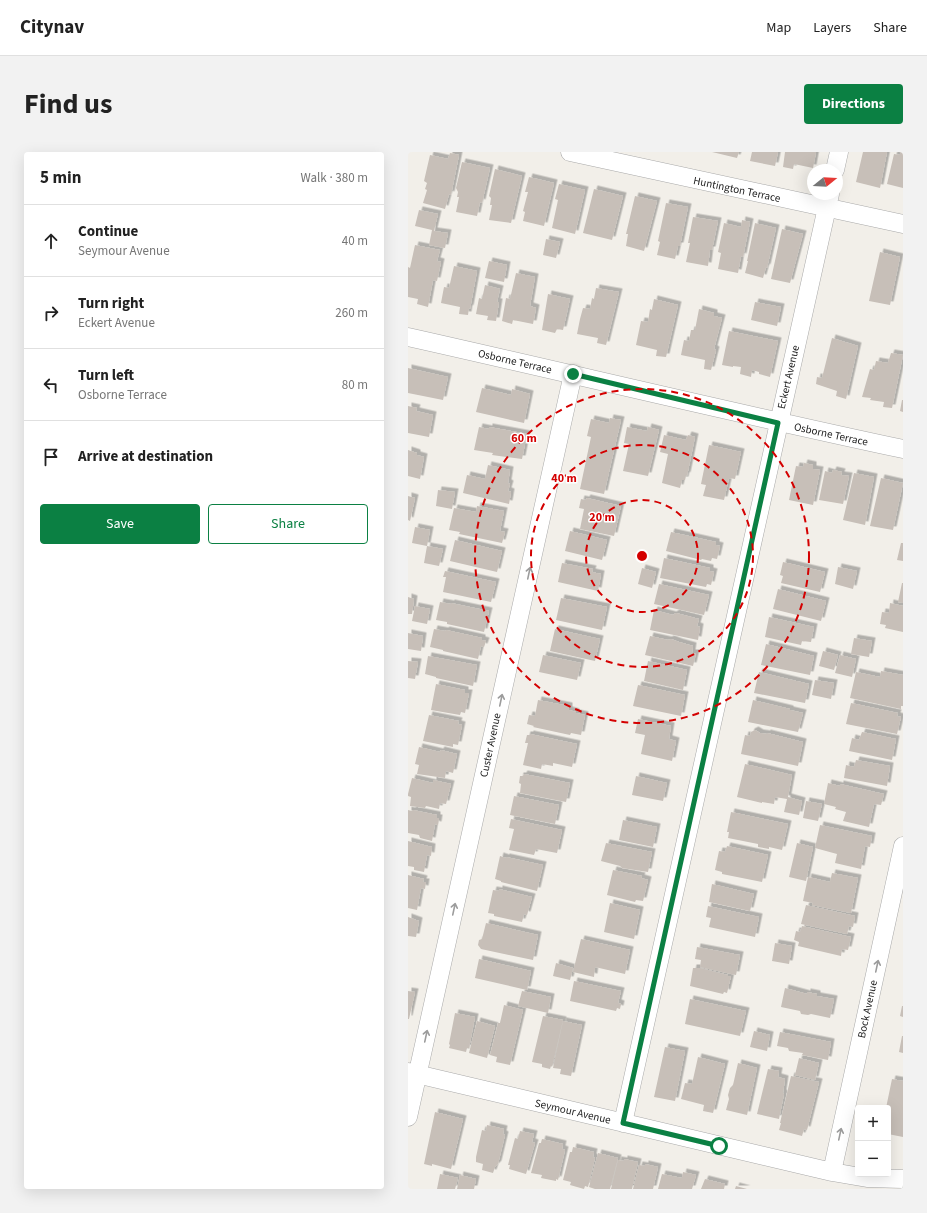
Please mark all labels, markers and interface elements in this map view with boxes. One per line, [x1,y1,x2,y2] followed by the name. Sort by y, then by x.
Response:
[20,14,84,41] text: Citynav
[766,18,791,38] text: Map
[813,18,851,38] text: Layers
[873,18,907,38] text: Share
[24,84,112,124] text: Find us
[804,84,903,124] button: Directions
[807,164,843,200] north arrow
[40,166,81,190] text: 5 min
[300,169,368,187] text: Walk · 380 m
[692,173,782,206] street label: Huntington Terrace
[78,221,138,242] text: Continue
[40,230,62,252] icon: ahead
[342,232,368,250] text: 40 m
[78,242,170,260] text: Seymour Avenue
[78,293,144,314] text: Turn right
[40,302,62,324] icon: right
[335,304,368,322] text: 260 m
[78,314,155,332] text: Eckert Avenue
[774,343,803,410] street label: Eckert Avenue
[477,346,554,377] street label: Osborne Terrace
[78,365,134,386] text: Turn left
[564,365,582,383] route end
[40,374,62,396] icon: left
[342,376,368,394] text: 80 m
[78,386,167,404] text: Osborne Terrace
[793,419,870,450] street label: Osborne Terrace
[511,430,537,447] text: 60 m
[40,446,62,468] icon: arrive
[78,446,213,467] text: Arrive at destination
[551,470,577,487] text: 40 m
[40,504,200,544] button: Save
[208,504,368,544] button: Share
[589,509,615,526] text: 20 m
[635,549,649,563] centre of rings
[525,567,533,580] one-way arrow
[497,694,505,707] one-way arrow
[476,711,505,779] street label: Custer Avenue
[451,903,459,916] one-way arrow
[873,960,881,973] one-way arrow
[854,978,881,1040] street label: Bock Avenue
[423,1030,431,1043] one-way arrow
[533,1095,613,1128] street label: Seymour Avenue
[855,1105,891,1177] map controls
[855,1105,891,1141] button: +
[836,1128,844,1141] one-way arrow
[710,1137,728,1155] route start
[855,1141,891,1177] button: −

